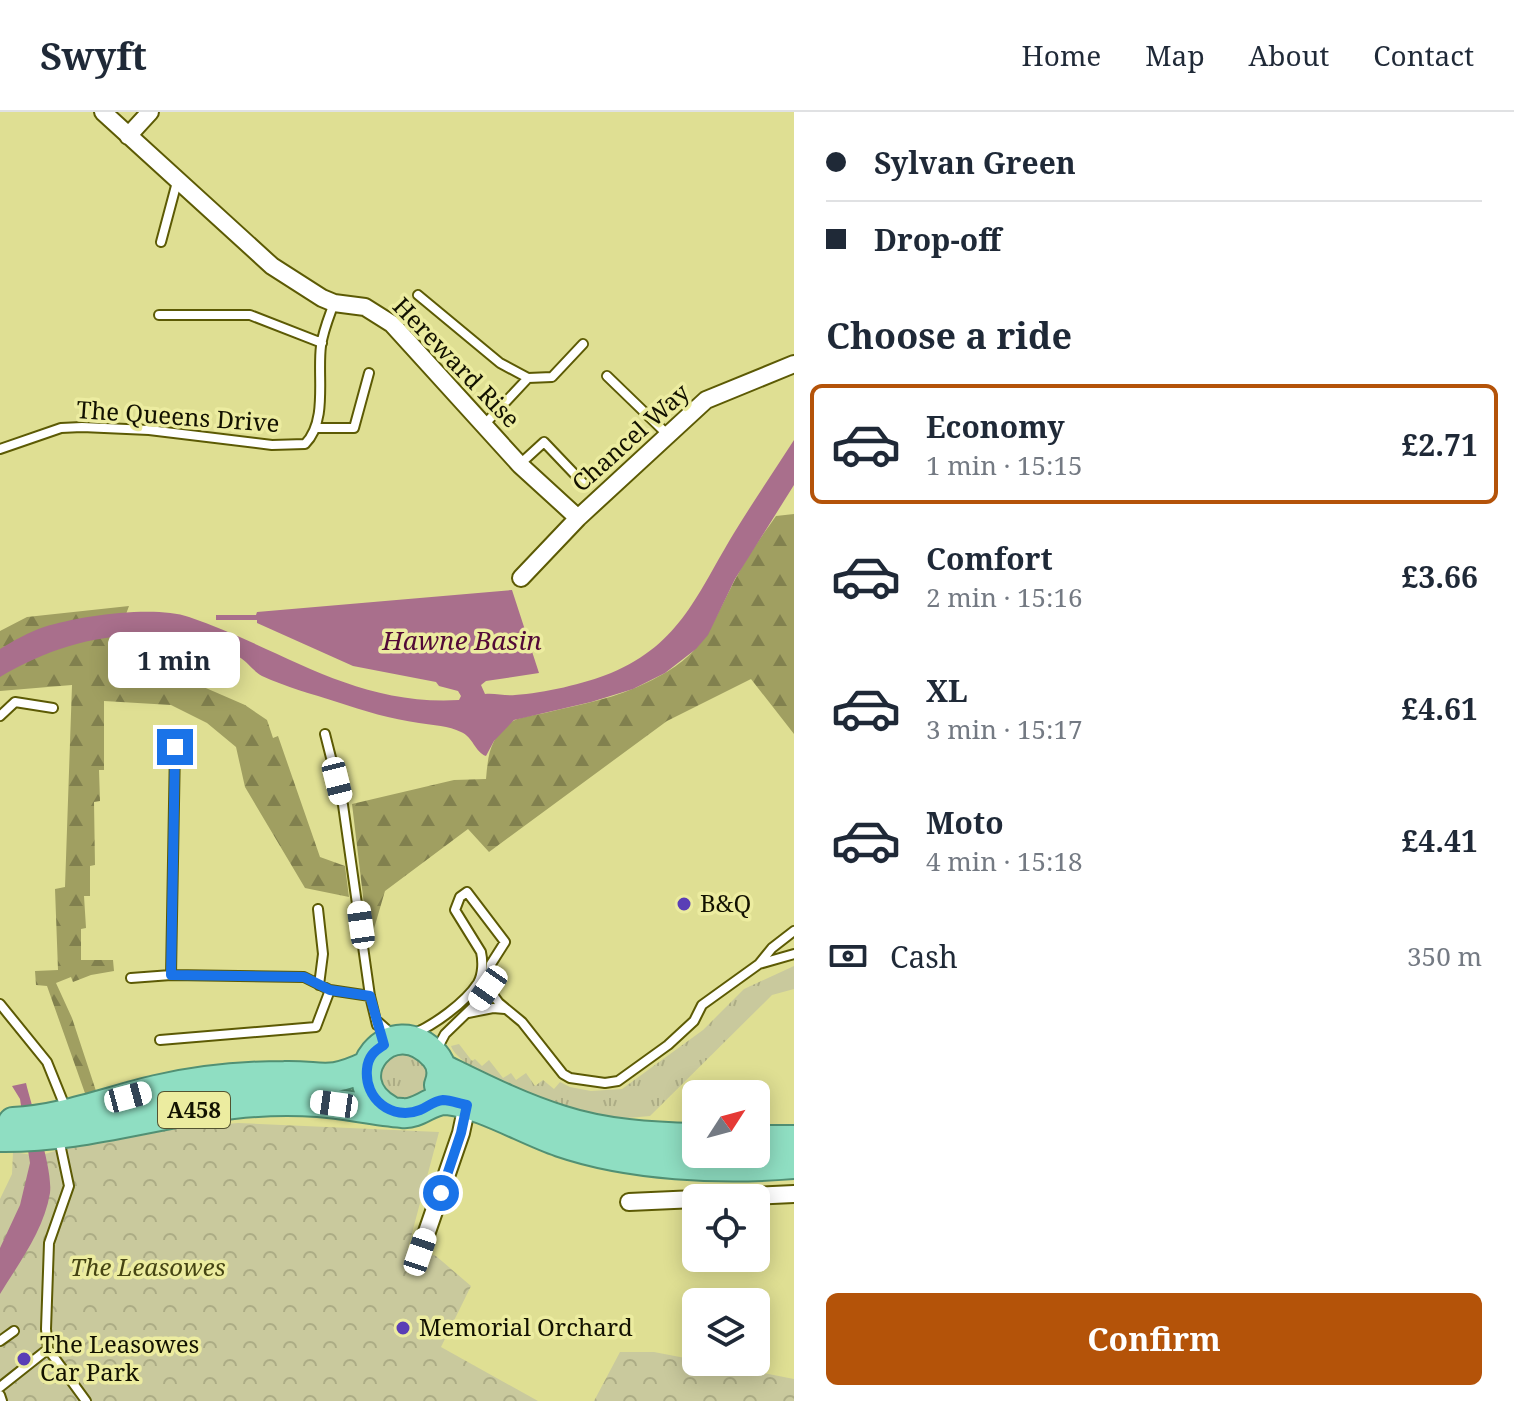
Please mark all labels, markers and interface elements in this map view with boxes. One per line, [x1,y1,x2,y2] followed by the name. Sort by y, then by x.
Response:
[40,29,147,81] text: Swyft
[1022,36,1101,74] text: Home
[1145,36,1205,74] text: Map
[1249,36,1329,74] text: About
[1373,36,1474,74] text: Contact
[874,142,1076,183] text: Sylvan Green
[874,219,1001,260] text: Drop-off
[386,289,528,434] street label: Hereward Rise
[826,311,1072,360] text: Choose a ride
[564,375,696,498] street label: Chancel Way
[75,392,281,439] street label: The Queens Drive
[926,406,1065,447] text: Economy
[830,408,902,480] icon: car
[1402,424,1478,465] text: £2.71
[926,447,1083,483] text: 1 min · 15:15
[926,538,1053,579] text: Comfort
[830,540,902,612] icon: car
[1402,556,1478,597] text: £3.66
[926,579,1083,615] text: 2 min · 15:16
[381,622,542,658] water label: Hawne Basin
[109,631,241,687] callout: 1 min
[137,642,211,678] text: 1 min
[926,670,968,711] text: XL
[830,672,902,744] icon: car
[1402,688,1478,729] text: £4.61
[926,711,1083,747] text: 3 min · 15:17
[157,729,193,765] route end
[320,755,354,807] car
[926,802,1004,843] text: Moto
[830,804,902,876] icon: car
[1402,820,1478,861] text: £4.41
[926,843,1083,879] text: 4 min · 15:18
[700,886,751,919] place label: B&Q
[675,895,693,913] marker: B&Q
[346,900,376,950] car
[826,934,870,978] icon: cash
[890,936,958,977] text: Cash
[1407,938,1482,974] text: 350 m
[464,961,512,1015] car
[102,1079,154,1115] car
[682,1080,770,1168] north arrow
[682,1080,770,1376] map controls
[309,1089,359,1119] car
[158,1092,230,1128] road number: A458
[423,1175,459,1211] route start
[682,1184,770,1272] button: locate
[401,1225,439,1279] car
[70,1250,226,1283] park label: The Leasowes
[682,1288,770,1376] button: layers
[826,1293,1482,1385] button: Confirm
[419,1310,633,1343] place label: Memorial Orchard
[394,1319,412,1337] marker: Memorial Orchard
[40,1327,199,1388] place label: The Leasowes Car Park
[15,1350,33,1368] marker: The Leasowes Car Park

